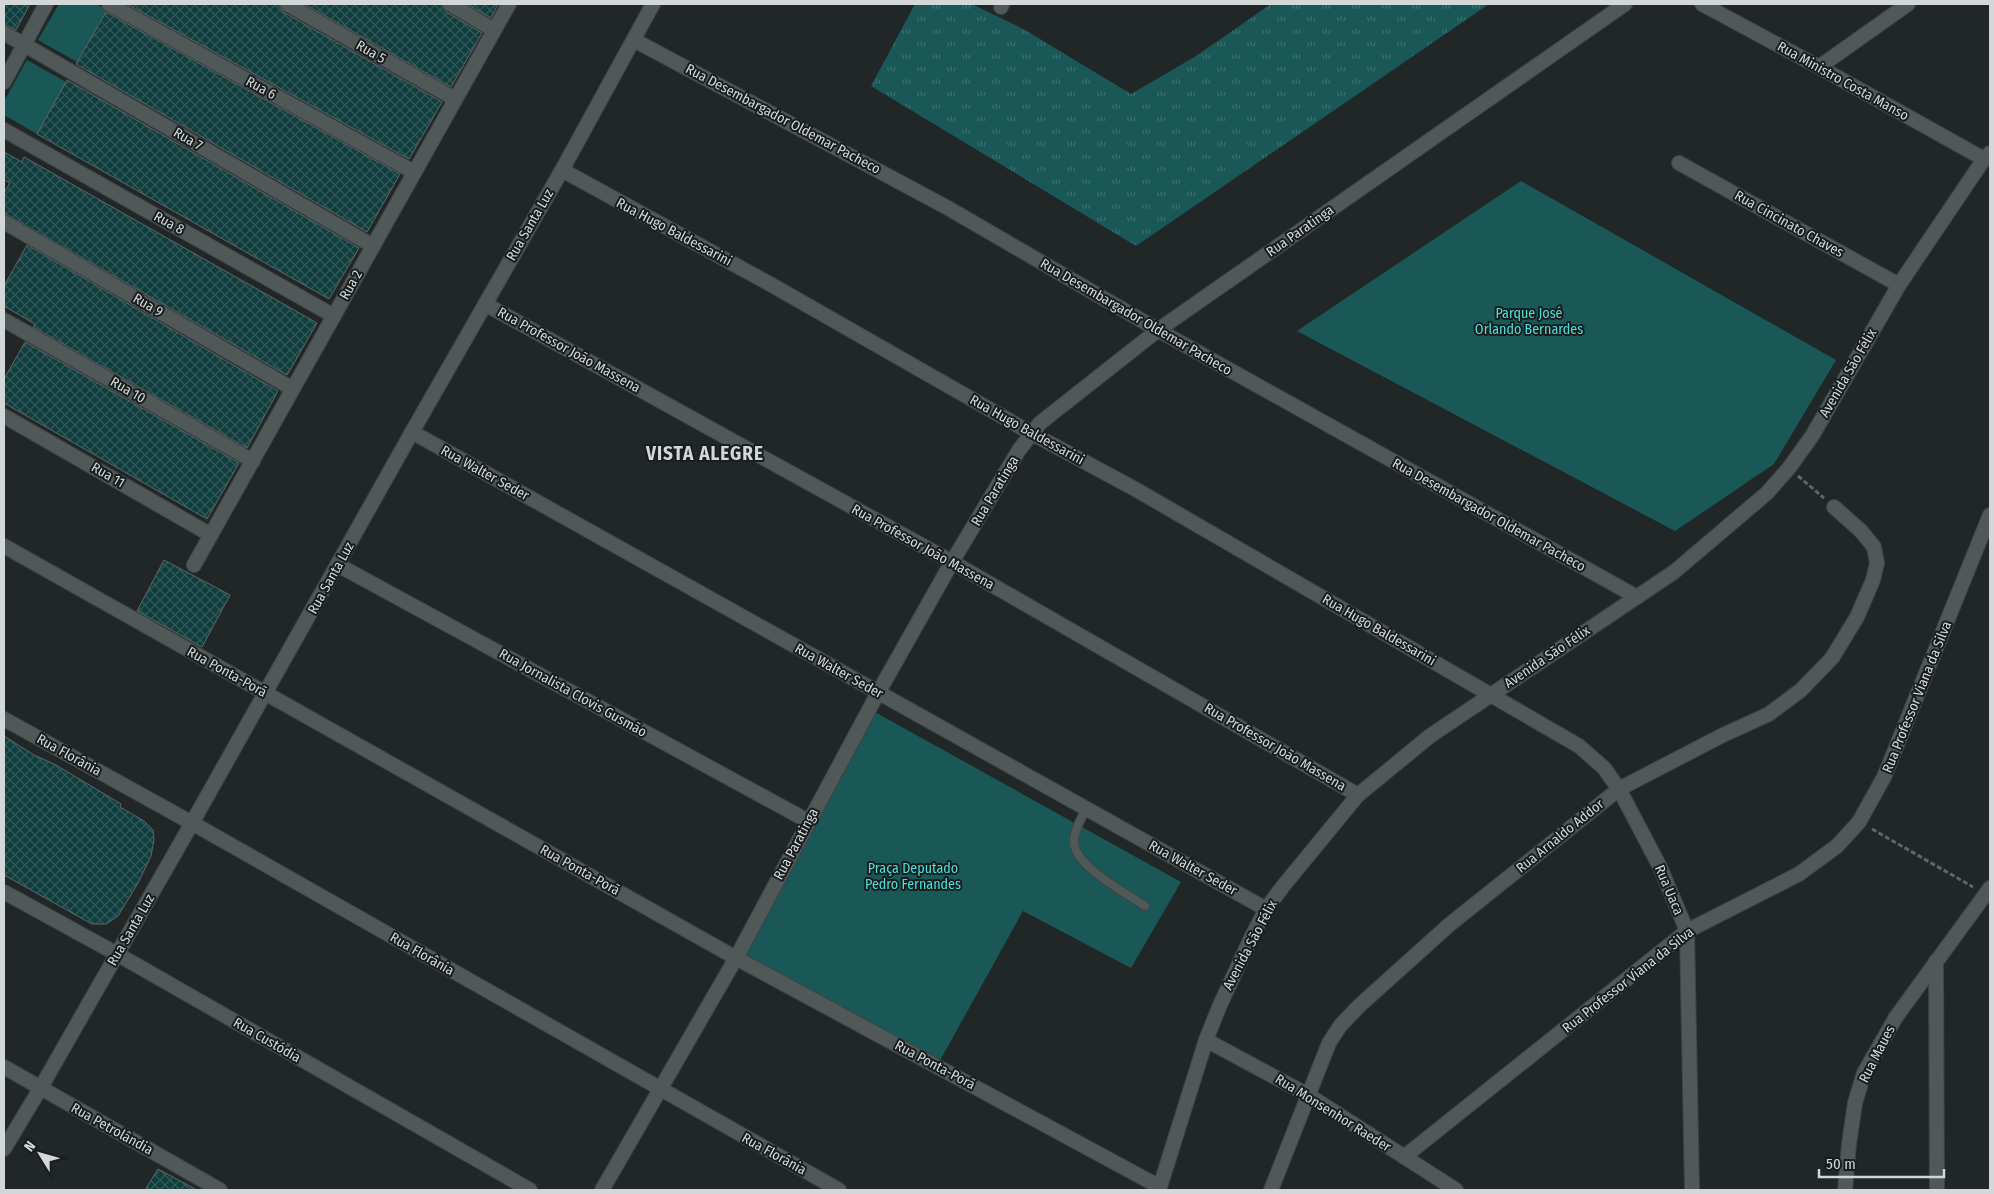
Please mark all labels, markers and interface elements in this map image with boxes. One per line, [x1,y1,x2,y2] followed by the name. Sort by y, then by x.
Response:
[353,37,389,67] street label: Rua 5
[1774,38,1912,124] street label: Rua Ministro Costa Manso
[683,60,883,178] street label: Rua Desembargador Oldemar Pacheco
[243,73,279,103] street label: Rua 6
[170,124,206,154] street label: Rua 7
[503,186,558,264] street label: Rua Santa Luz
[1732,187,1846,261] street label: Rua Cincinato Chaves
[613,194,735,270] street label: Rua Hugo Baldessarini
[1263,201,1337,260] street label: Rua Paratinga
[151,208,187,238] street label: Rua 8
[1037,255,1235,379] street label: Rua Desembargador Oldemar Pacheco
[336,267,366,303] street label: Rua 2
[130,290,166,320] street label: Rua 9
[495,304,644,396] street label: Rua Professor João Massena
[1475,305,1583,338] park label: Parque José Orlando Bernardes
[1816,325,1881,420] street label: Avenida São Félix
[107,373,149,407] street label: Rua 10
[967,391,1087,469] street label: Rua Hugo Baldessarini
[438,442,532,504] street label: Rua Walter Seder
[645,442,764,465] district label: VISTA ALEGRE
[967,453,1023,529] street label: Rua Paratinga
[1389,455,1589,575] street label: Rua Desembargador Oldemar Pacheco
[88,459,128,491] street label: Rua 11
[849,501,998,593] street label: Rua Professor João Massena
[304,539,358,617] street label: Rua Santa Luz
[1319,591,1439,669] street label: Rua Hugo Baldessarini
[1879,619,1955,775] street label: Rua Professor Viana da Silva
[1501,622,1594,692] street label: Avenida São Félix
[792,640,886,702] street label: Rua Walter Seder
[184,643,270,701] street label: Rua Ponta-Porã
[496,645,650,741] street label: Rua Jornalista Clovis Gusmão
[1201,699,1349,795] street label: Rua Professor João Massena
[34,730,104,780] street label: Rua Florânia
[1513,795,1607,877] street label: Rua Arnaldo Addor
[770,805,822,883] street label: Rua Paratinga
[1146,837,1240,899] street label: Rua Walter Seder
[537,841,623,899] street label: Rua Ponta-Porã
[865,860,961,893] park label: Praça Deputado Pedro Fernandes
[1651,862,1687,918] street label: Rua Uaca
[104,891,159,969] street label: Rua Santa Luz
[1219,896,1281,993] street label: Avenida São Félix
[1559,923,1697,1037] street label: Rua Professor Viana da Silva
[387,929,457,979] street label: Rua Florânia
[230,1014,304,1066] street label: Rua Custódia
[1855,1022,1899,1086] street label: Rua Maues
[892,1037,978,1093] street label: Rua Ponta-Porã
[1272,1070,1394,1156] street label: Rua Monsenhor Raeder
[68,1099,156,1159] street label: Rua Petrolândia
[15,1129,65,1179] north arrow
[739,1129,809,1179] street label: Rua Florânia
[21,1138,39,1155] text: N
[1819,1146,1944,1178] scale bar
[1826,1155,1856,1173] text: 50 m

